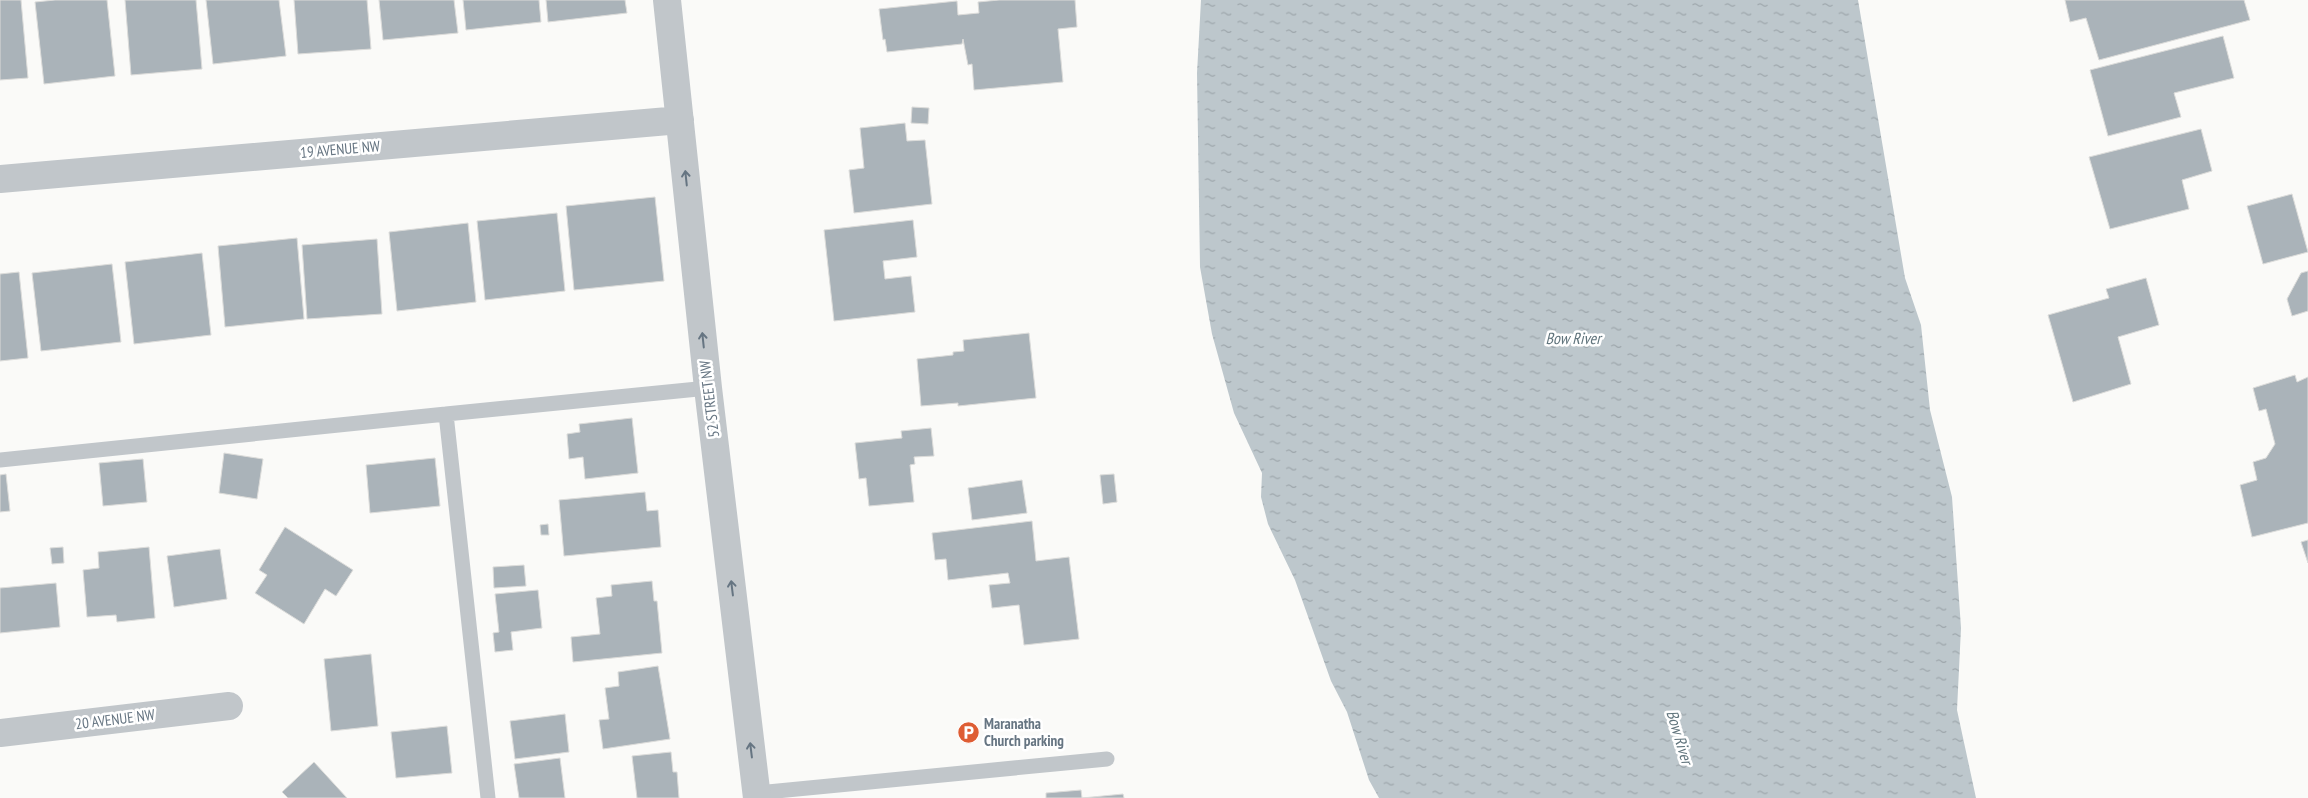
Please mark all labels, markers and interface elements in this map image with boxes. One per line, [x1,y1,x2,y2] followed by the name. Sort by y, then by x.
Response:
[299,136,381,162] street label: 19 AVENUE NW
[681,171,691,187] one-way arrow
[1545,328,1603,348] water label: Bow River
[698,332,708,348] one-way arrow
[695,359,723,439] street label: 52 STREET NW
[727,581,737,597] one-way arrow
[74,705,156,733] street label: 20 AVENUE NW
[1662,708,1698,769] water label: Bow River
[984,714,1064,750] place label: Maranatha Church parking
[956,720,980,744] parking icon: Maranatha Church parking
[746,742,756,758] one-way arrow

